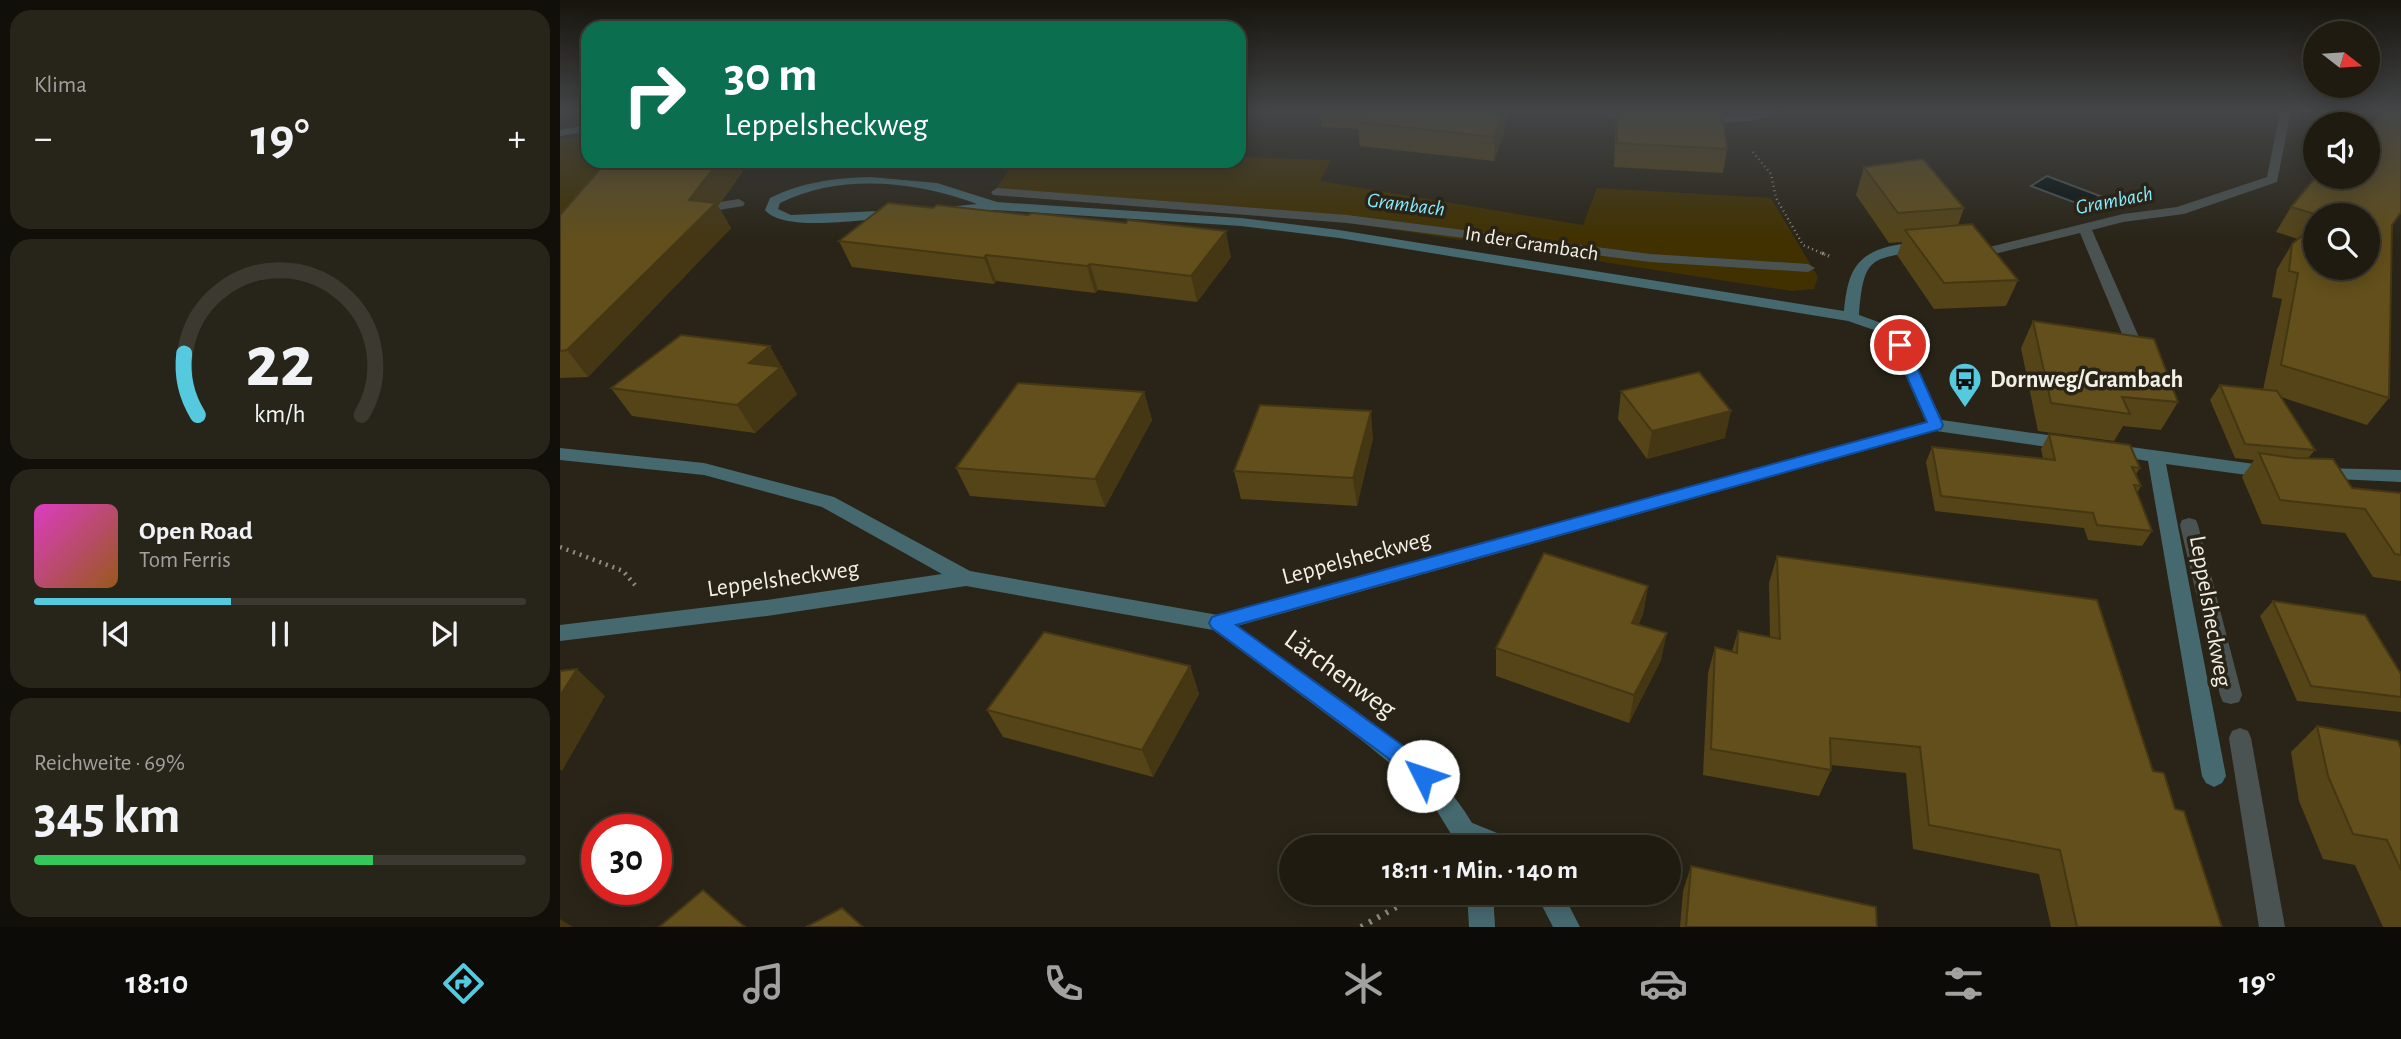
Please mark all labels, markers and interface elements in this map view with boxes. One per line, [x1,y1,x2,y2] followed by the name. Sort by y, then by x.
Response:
[2303,21,2380,98] north arrow
[2303,21,2380,280] map controls
[609,49,700,140] icon: right
[724,51,818,100] text: 30 m
[34,74,87,97] text: Klima
[724,109,928,141] text: Leppelsheckweg
[250,112,310,164] text: 19°
[2303,112,2380,189] button: sound
[34,120,52,158] text: −
[508,120,526,158] text: +
[2074,183,2154,218] water label: Grambach
[1366,189,1446,220] water label: Grambach
[2303,203,2380,280] button: search
[1464,223,1600,264] street label: In der Grambach
[1870,315,1930,375] pin
[1881,326,1919,364] icon: arrive
[246,327,314,400] text: 22
[1946,360,1984,409] bus stop icon: Dornweg/Grambach
[1990,368,2183,392] place label: Dornweg/Grambach
[254,402,306,427] text: km/h
[139,518,253,544] text: Open Road
[1279,526,1434,589] street label: Leppelsheckweg
[2185,534,2235,689] street label: Leppelsheckweg
[139,549,231,572] text: Tom Ferris
[706,556,861,602] street label: Leppelsheckweg
[97,615,135,653] icon: previous
[261,615,299,653] icon: pause
[425,615,463,653] icon: next
[1279,625,1401,724] street label: Lärchenweg
[1386,739,1460,813] position arrow
[34,752,185,775] text: Reichweite · 69%
[34,790,181,842] text: 345 km
[581,814,672,905] speed limit sign: 30
[1382,857,1578,883] text: 18:11 · 1 Min. · 140 m
[439,959,488,1008] icon: directions
[739,959,788,1008] icon: music
[1039,959,1088,1008] icon: phone
[1339,959,1388,1008] icon: climate
[1639,959,1688,1008] icon: car
[1939,959,1988,1008] icon: filters
[125,967,188,999] text: 18:10
[2239,967,2275,999] text: 19°

